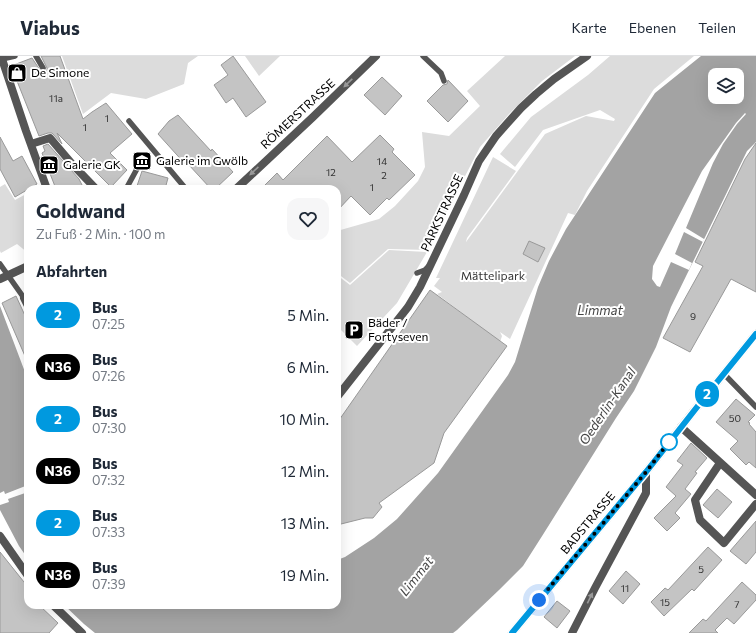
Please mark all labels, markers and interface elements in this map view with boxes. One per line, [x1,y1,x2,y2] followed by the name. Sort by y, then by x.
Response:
[20,16,80,39] text: Viabus
[571,19,607,36] text: Karte
[629,19,676,36] text: Ebenen
[698,19,736,36] text: Teilen
[6,62,28,84] shop icon: De Simone
[31,65,89,79] place label: De Simone
[708,68,744,104] map controls
[708,68,744,104] button: layers
[257,75,337,151] street label: RÖMERSTRASSE
[343,78,353,88] one-way arrow
[49,92,63,104] house number: 11a
[105,112,109,124] house number: 1
[83,121,87,133] house number: 1
[131,150,153,172] museum icon: Galerie im Gwölb
[156,153,248,167] place label: Galerie im Gwölb
[38,154,60,176] museum icon: Galerie GK
[377,155,387,167] house number: 14
[63,157,121,171] place label: Galerie GK
[326,166,336,178] house number: 12
[249,167,260,176] one-way arrow
[381,169,387,181] house number: 2
[417,172,465,253] street label: PARKSTRASSE
[370,181,374,193] house number: 1
[287,198,329,240] button: heart
[36,199,125,222] text: Goldwand
[36,226,165,242] text: Zu Fuß · 2 Min. · 100 m
[36,262,107,280] text: Abfahrten
[461,268,526,282] park label: Mättelipark
[92,298,117,316] text: Bus
[577,302,623,318] water label: Limmat
[54,306,62,323] text: 2
[287,306,329,324] text: 5 Min.
[690,310,696,322] house number: 9
[368,315,428,343] place label: Bäder / Fortyseven
[92,316,125,332] text: 07:25
[343,319,365,341] parking icon: Bäder / Fortyseven
[92,350,117,368] text: Bus
[44,358,72,375] text: N36
[287,358,329,376] text: 6 Min.
[575,364,639,448] water label: Oederlin-Kanal
[92,368,125,384] text: 07:26
[694,381,720,407] line badge: 2
[703,385,711,402] text: 2
[92,402,117,420] text: Bus
[54,410,62,427] text: 2
[280,410,329,428] text: 10 Min.
[729,412,741,424] house number: 50
[92,420,126,436] text: 07:30
[660,433,678,451] unlabelled marker
[92,454,117,472] text: Bus
[44,462,72,479] text: N36
[281,462,329,480] text: 12 Min.
[92,472,125,488] text: 07:32
[557,488,617,556] street label: BADSTRASSE
[92,506,117,524] text: Bus
[54,514,62,531] text: 2
[281,514,329,532] text: 13 Min.
[92,524,125,540] text: 07:33
[396,553,437,599] water label: Limmat
[92,558,117,576] text: Bus
[698,563,704,575] house number: 5
[44,566,72,583] text: N36
[280,566,329,584] text: 19 Min.
[92,576,126,592] text: 07:39
[621,582,629,594] house number: 11
[529,590,549,610] your location
[587,592,593,604] one-way arrow
[660,596,670,608] house number: 15
[734,598,740,610] house number: 7

